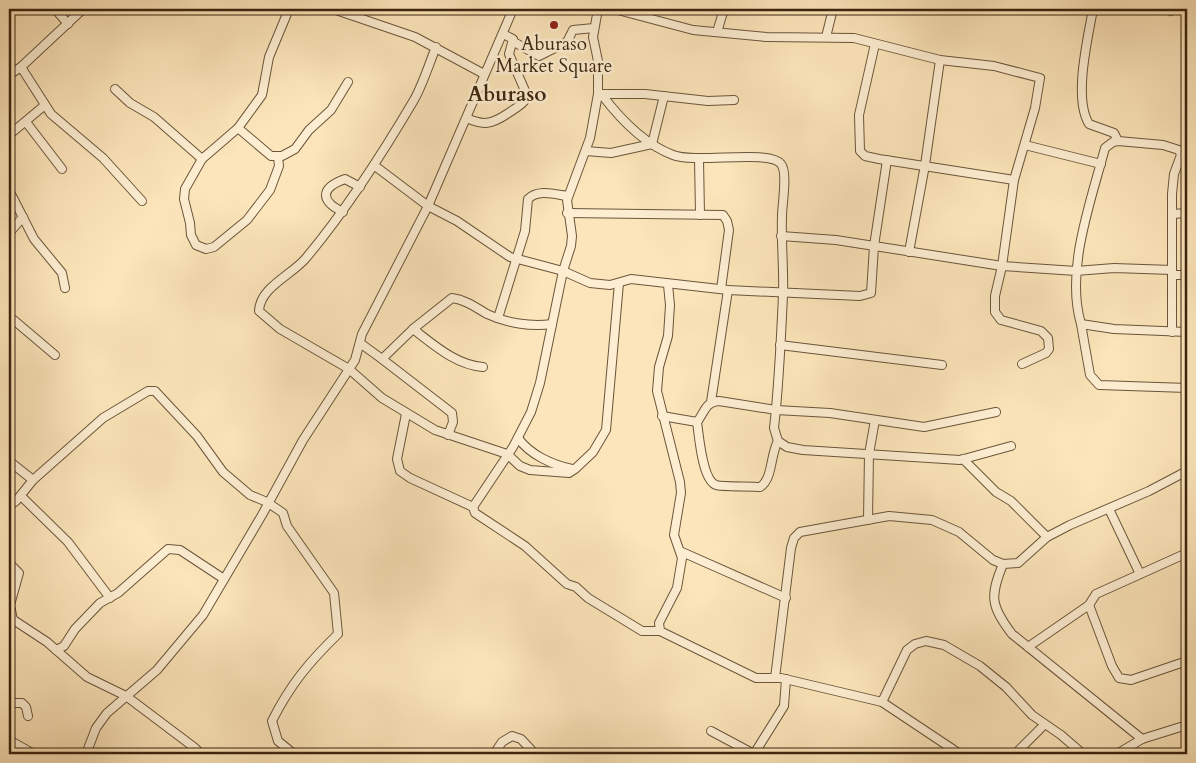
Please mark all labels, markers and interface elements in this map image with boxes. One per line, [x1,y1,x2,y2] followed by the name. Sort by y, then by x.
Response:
[548,19,560,31] marker: Aburaso Market Square
[496,31,612,79] place label: Aburaso Market Square
[467,80,547,109] district label: Aburaso

